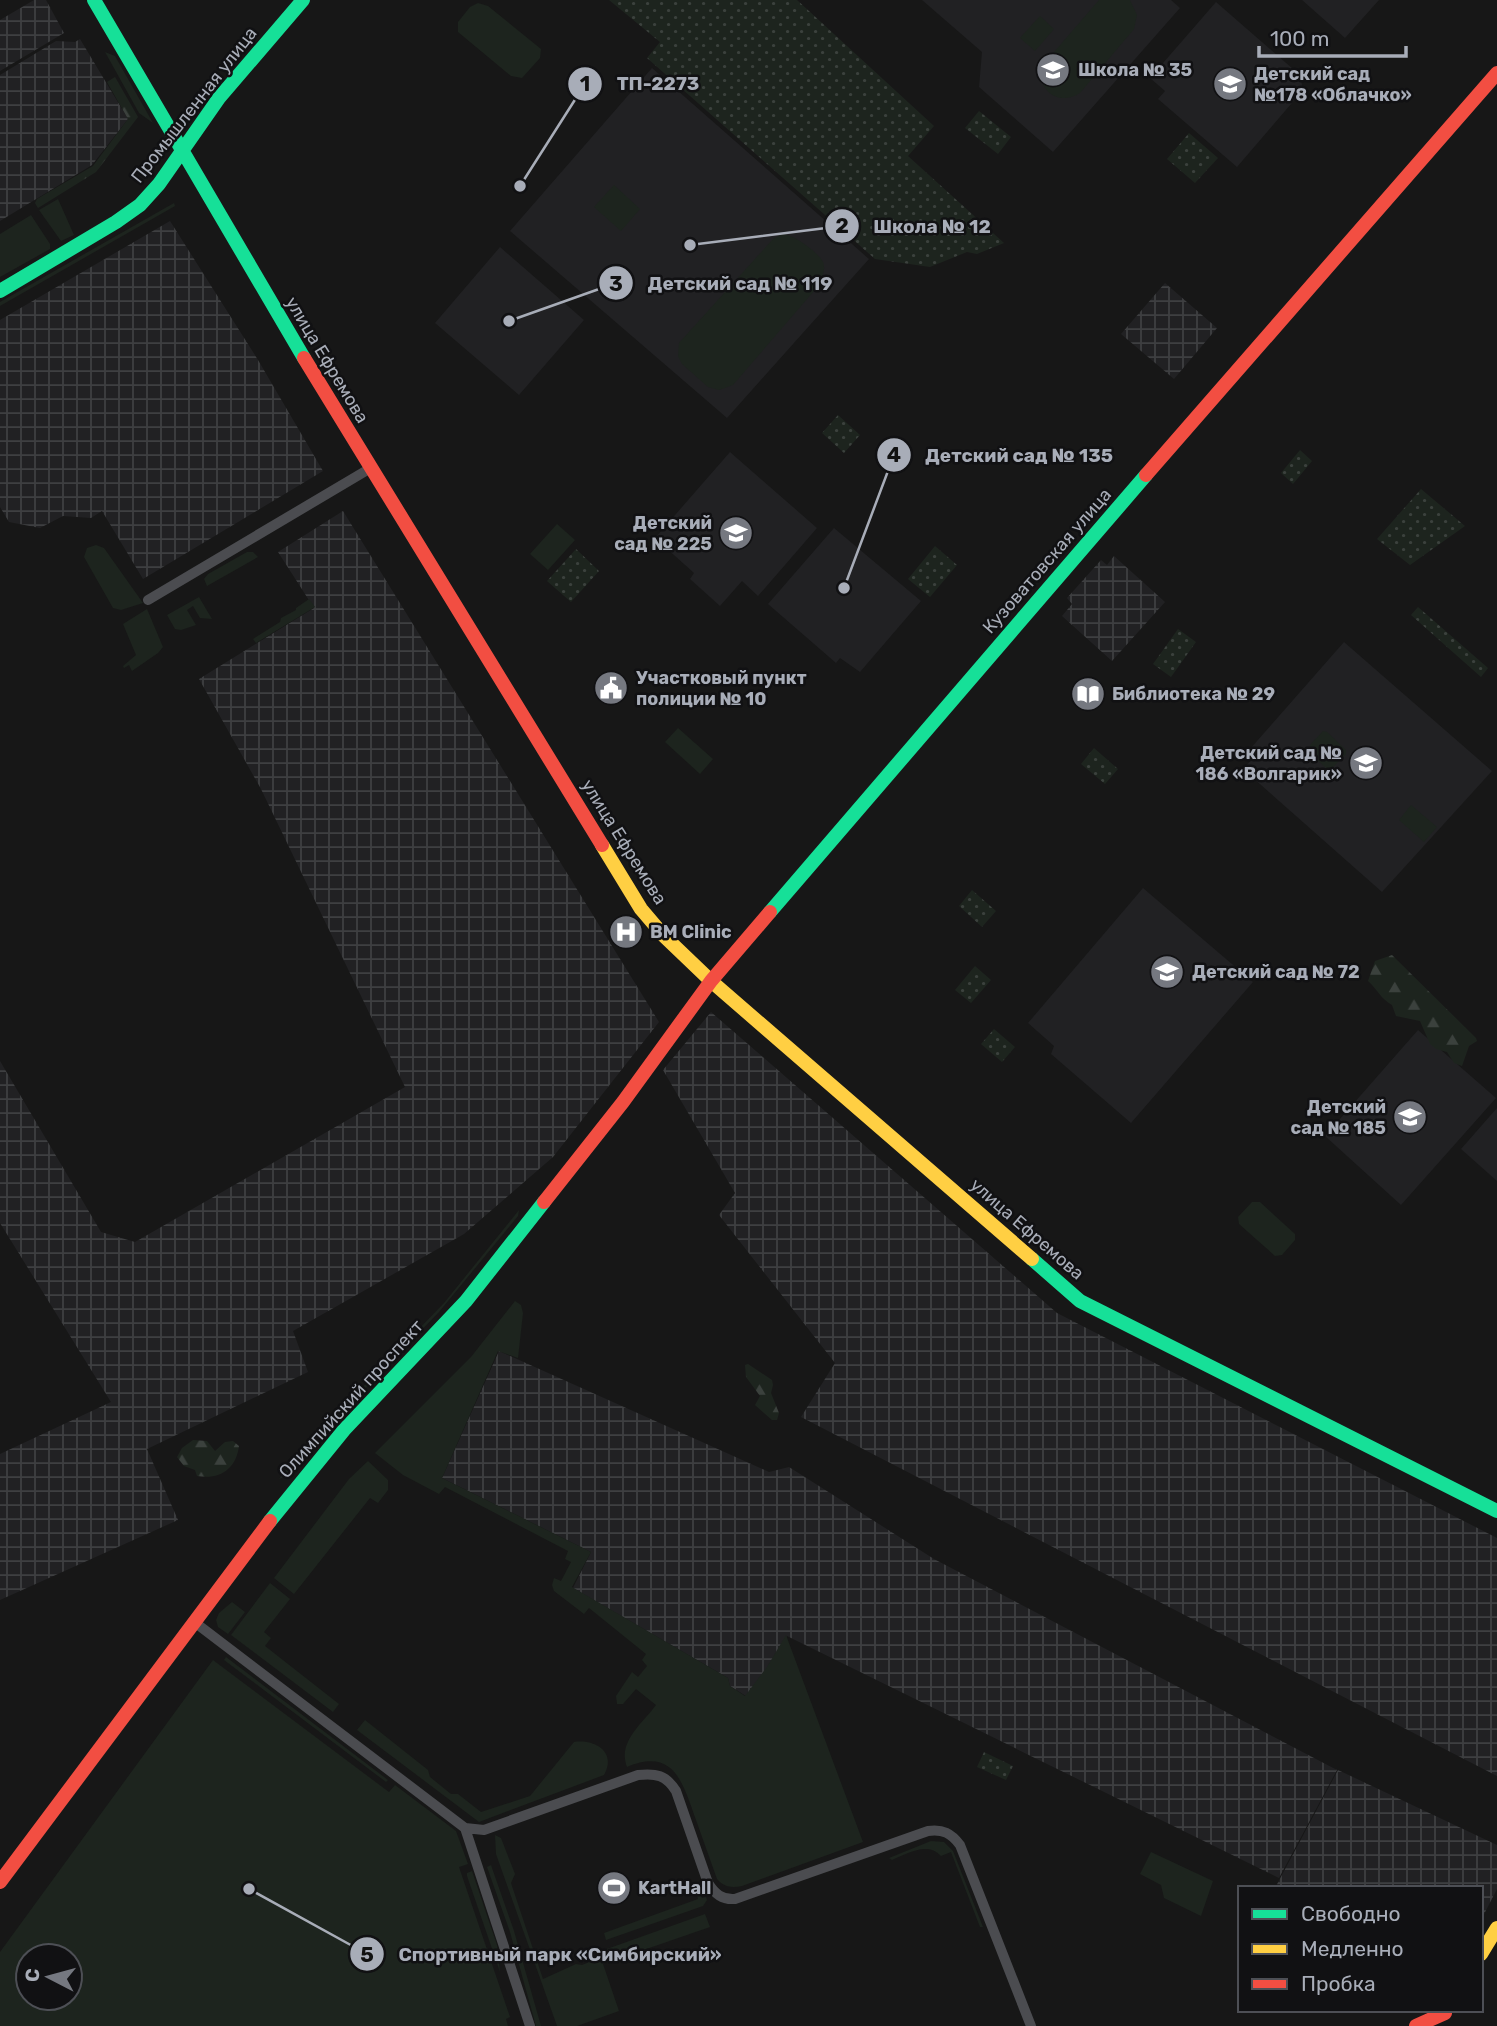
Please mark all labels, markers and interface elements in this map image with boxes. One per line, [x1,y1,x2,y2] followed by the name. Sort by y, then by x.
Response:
[1259,14,1406,58] scale bar
[126,23,262,187] street label: Промышленная улица
[1270,26,1329,51] text: 100 m
[1034,51,1072,89] school or university icon: Школа № 35
[1078,59,1192,81] place label: Школа № 35
[1254,63,1412,106] place label: Детский сад №178 «Облачко»
[567,64,713,104] callout: ТП-2273
[1211,65,1249,103] school or university icon: Детский сад №178 «Облачко»
[580,71,590,96] text: 1
[617,72,699,95] text: ТП-2273
[824,206,1005,246] callout: Школа № 12
[835,213,849,238] text: 2
[873,215,991,238] text: Школа № 12
[598,263,846,303] callout: Детский сад № 119
[609,271,623,296] text: 3
[648,272,832,295] text: Детский сад № 119
[281,293,373,427] street label: улица Ефремова
[876,435,1127,475] callout: Детский сад № 135
[887,442,901,467] text: 4
[925,444,1113,467] text: Детский сад № 135
[978,484,1116,638] street label: Кузоватовская улица
[614,512,712,555] place label: Детский сад № 225
[717,514,755,552] school or university icon: Детский сад № 225
[636,667,807,710] place label: Участковый пункт полиции № 10
[592,669,630,707] public building icon: Участковый пункт полиции № 10
[1069,675,1107,713] library icon: Библиотека № 29
[1112,683,1275,705] place label: Библиотека № 29
[1196,742,1342,785] place label: Детский сад № 186 «Волгарик»
[1347,744,1385,782] school or university icon: Детский сад № 186 «Волгарик»
[577,775,671,909] street label: улица Ефремова
[607,913,645,951] hospital icon: BM Clinic
[650,921,732,943] place label: BM Clinic
[1148,953,1186,991] school or university icon: Детский сад № 72
[1192,961,1360,983] place label: Детский сад № 72
[1291,1096,1386,1139] place label: Детский сад № 185
[1391,1098,1429,1136] school or university icon: Детский сад № 185
[966,1174,1088,1284] street label: улица Ефремова
[274,1315,428,1483] street label: Олимпийский проспект
[595,1869,633,1907] sports icon: KartHall
[638,1877,711,1899] place label: KartHall
[1238,1886,1483,2012] legend
[1301,1901,1401,1926] text: Свободно
[349,1934,735,1974] callout: Спортивный парк «Симбирский»
[1301,1936,1404,1961] text: Медленно
[14,1942,84,2012] north arrow
[360,1942,374,1967] text: 5
[398,1943,722,1966] text: Спортивный парк «Симбирский»
[20,1967,45,1983] text: С
[1301,1971,1376,1996] text: Пробка

